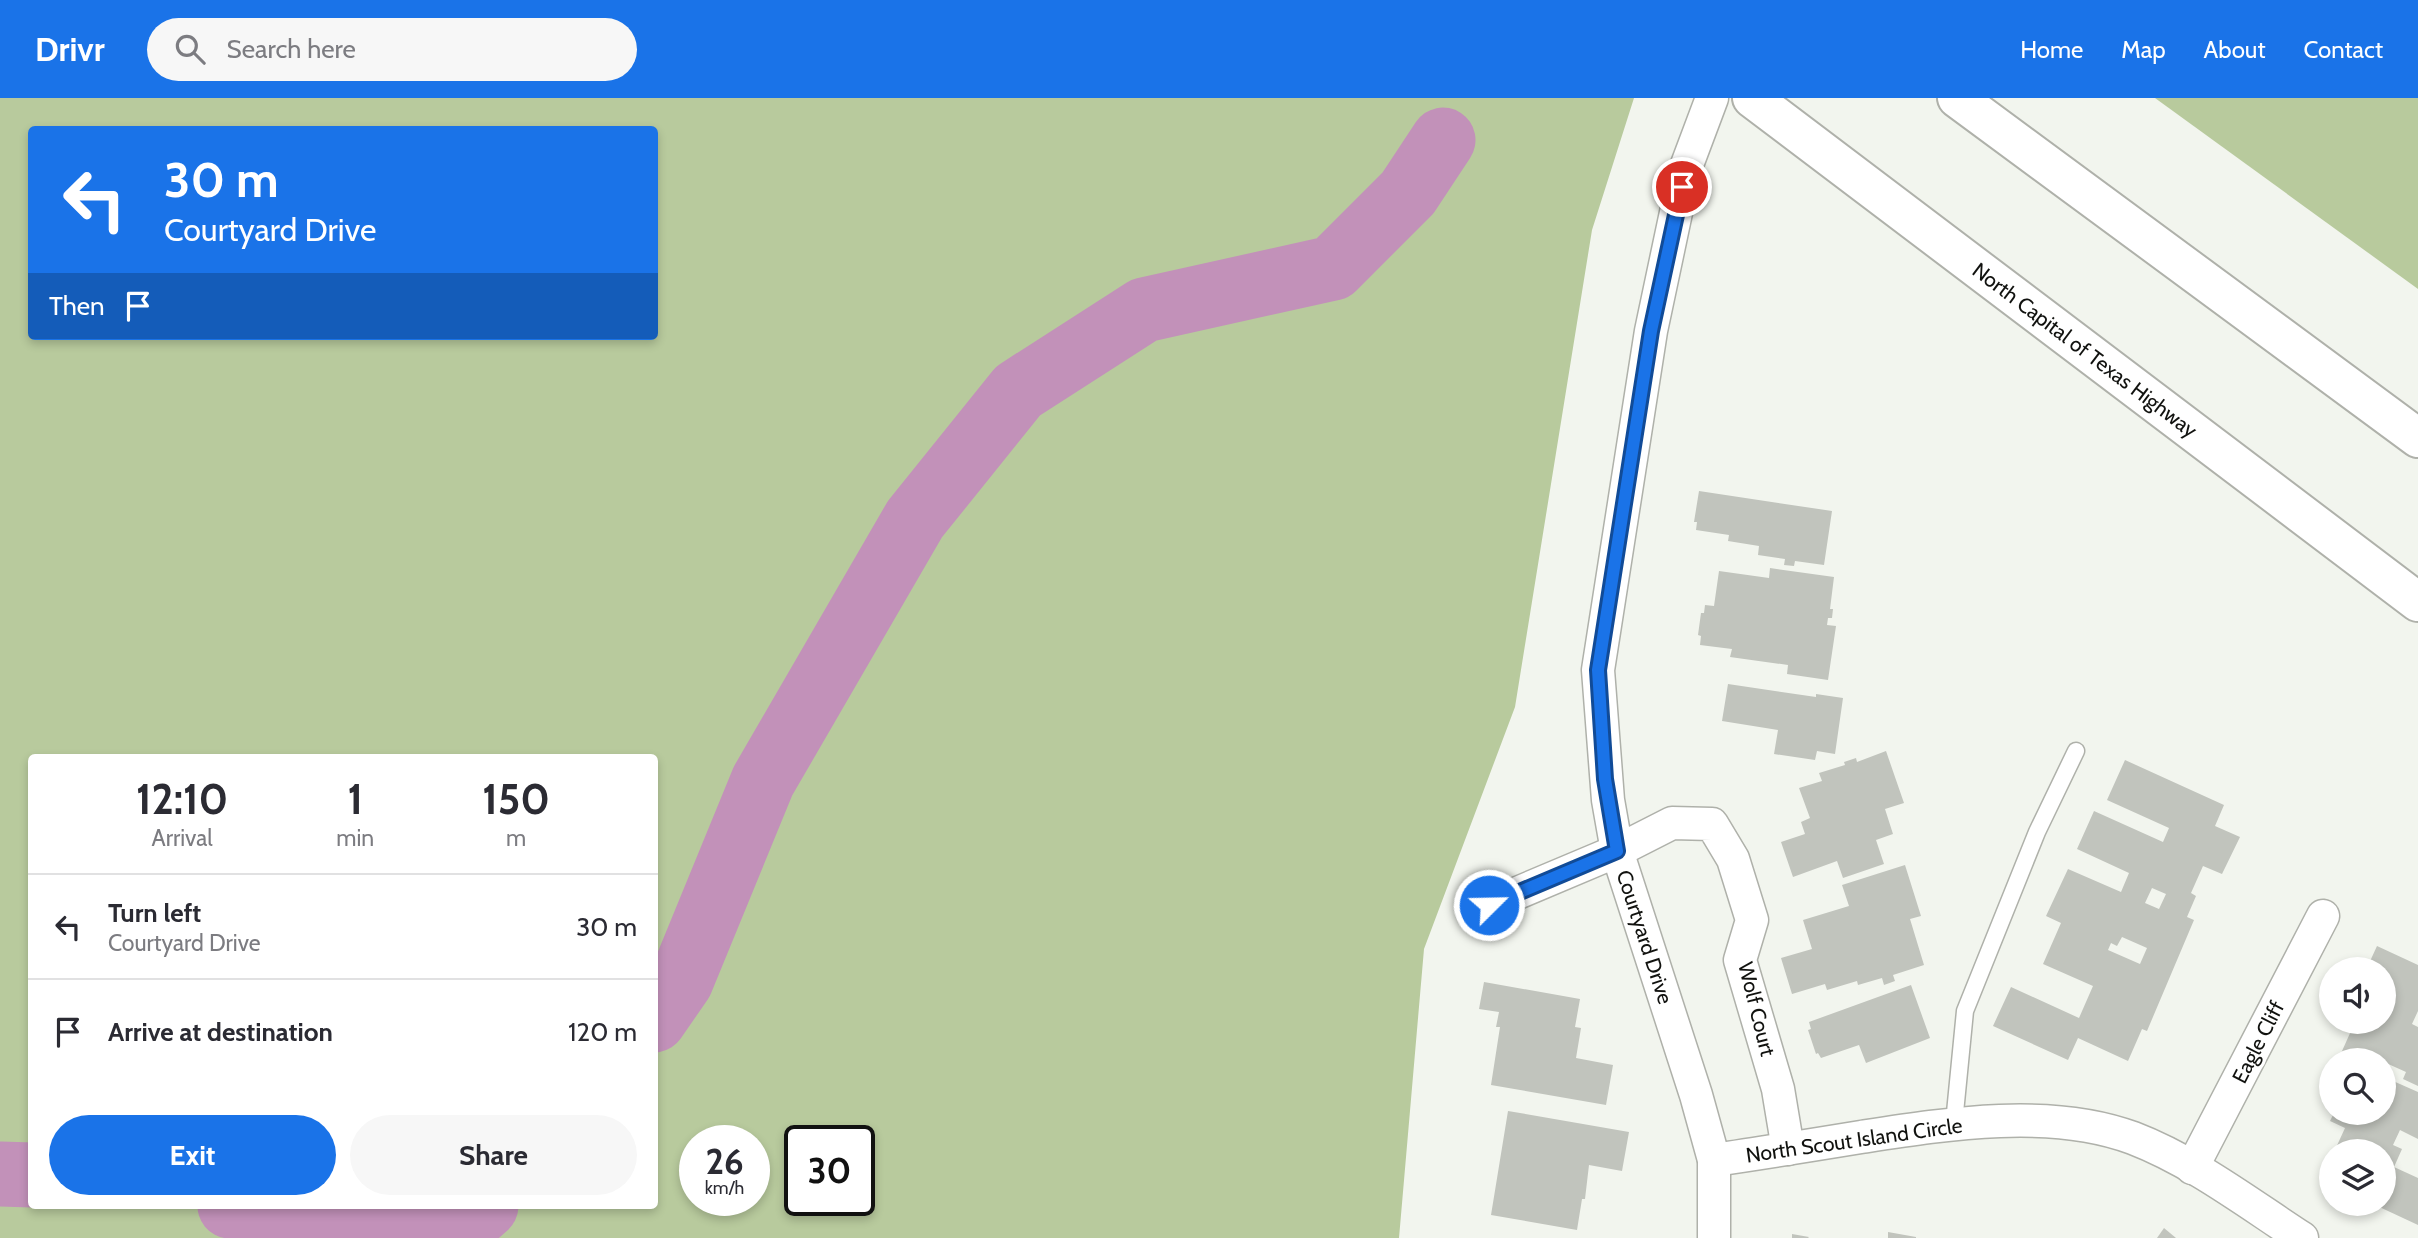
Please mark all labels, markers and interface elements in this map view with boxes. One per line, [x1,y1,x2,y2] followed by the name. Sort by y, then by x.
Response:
[147,18,637,81] search box
[35,29,105,69] text: Drivr
[171,30,209,68] icon: search
[227,33,356,65] text: Search here
[2020,35,2083,64] text: Home
[2121,35,2166,64] text: Map
[2204,35,2266,64] text: About
[2304,35,2383,64] text: Contact
[164,150,279,209] text: 30 m
[49,154,140,245] icon: left
[1652,157,1712,217] pin
[1663,168,1701,206] icon: arrive
[164,210,376,249] text: Courtyard Drive
[1968,257,2203,443] street label: North Capital of Texas Highway
[119,287,157,325] icon: arrive
[49,290,105,322] text: Then
[136,773,228,825] text: 12:10
[347,773,363,825] text: 1
[482,773,550,825] text: 150
[152,824,213,852] text: Arrival
[336,824,374,852] text: min
[506,824,526,852] text: m
[1612,867,1678,1007] street label: Courtyard Drive
[1452,868,1526,942] position arrow
[108,897,201,929] text: Turn left
[49,908,87,946] icon: left
[576,911,637,943] text: 30 m
[108,929,261,957] text: Courtyard Drive
[2319,957,2396,1216] map controls
[2319,957,2396,1034] button: sound
[1733,959,1781,1059] street label: Wolf Court
[2227,997,2289,1087] street label: Eagle Cliff
[49,1013,87,1051] icon: arrive
[108,1016,333,1048] text: Arrive at destination
[568,1016,637,1048] text: 120 m
[2319,1048,2396,1125] button: search
[1744,1112,1964,1168] street label: North Scout Island Circle
[49,1115,336,1195] button: Exit
[350,1115,637,1195] button: Share
[784,1125,875,1216] speed limit sign: 30
[2319,1139,2396,1216] button: layers
[705,1140,744,1183] text: 26
[705,1177,744,1199] text: km/h

